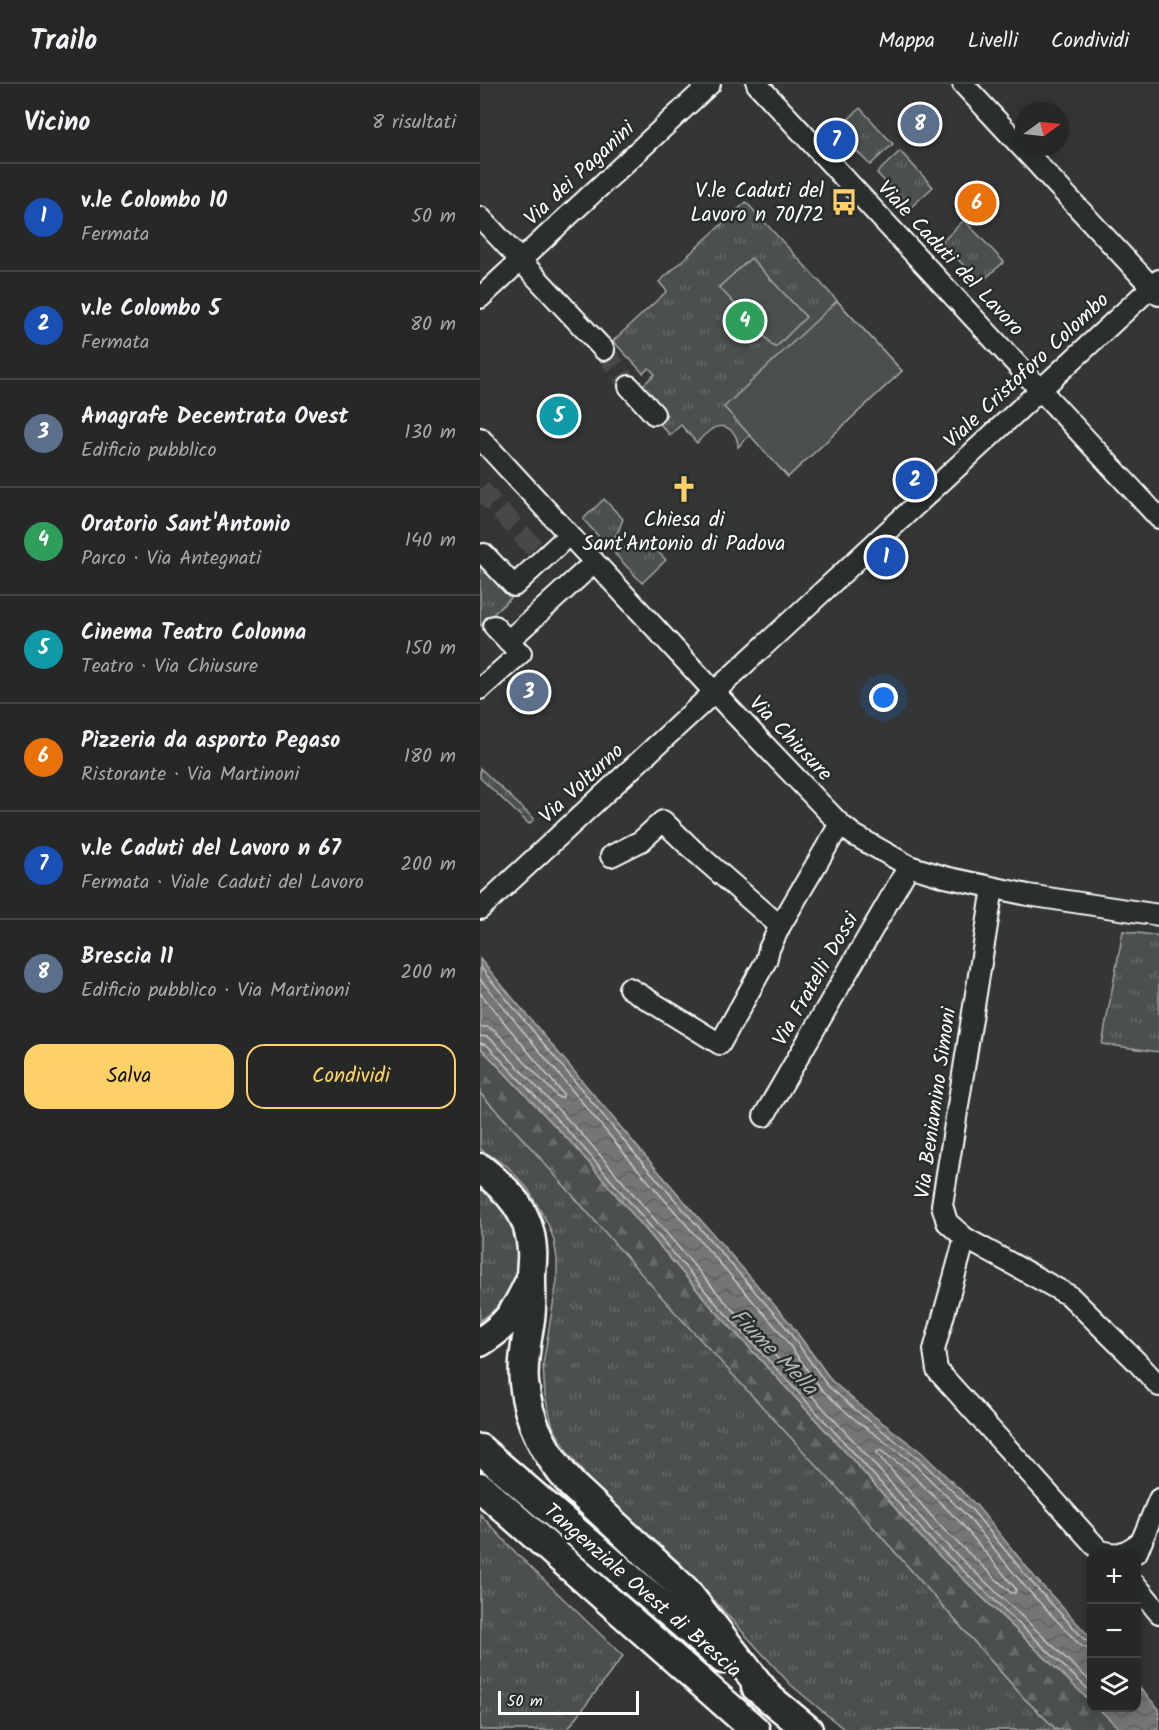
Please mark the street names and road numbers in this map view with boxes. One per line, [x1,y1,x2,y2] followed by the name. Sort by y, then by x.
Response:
[517,113,644,234] street label: Via dei Paganini
[869,173,1031,345] street label: Viale Caduti del Lavoro
[937,285,1117,457] street label: Viale Cristoforo Colombo
[740,688,840,790] street label: Via Chiusure
[532,736,632,832] street label: Via Volturno
[765,906,868,1053] street label: Via Fratelli Dossi
[907,1005,966,1201] street label: Via Beniamino Simoni
[536,1496,749,1687] street label: Tangenziale Ovest di Brescia

